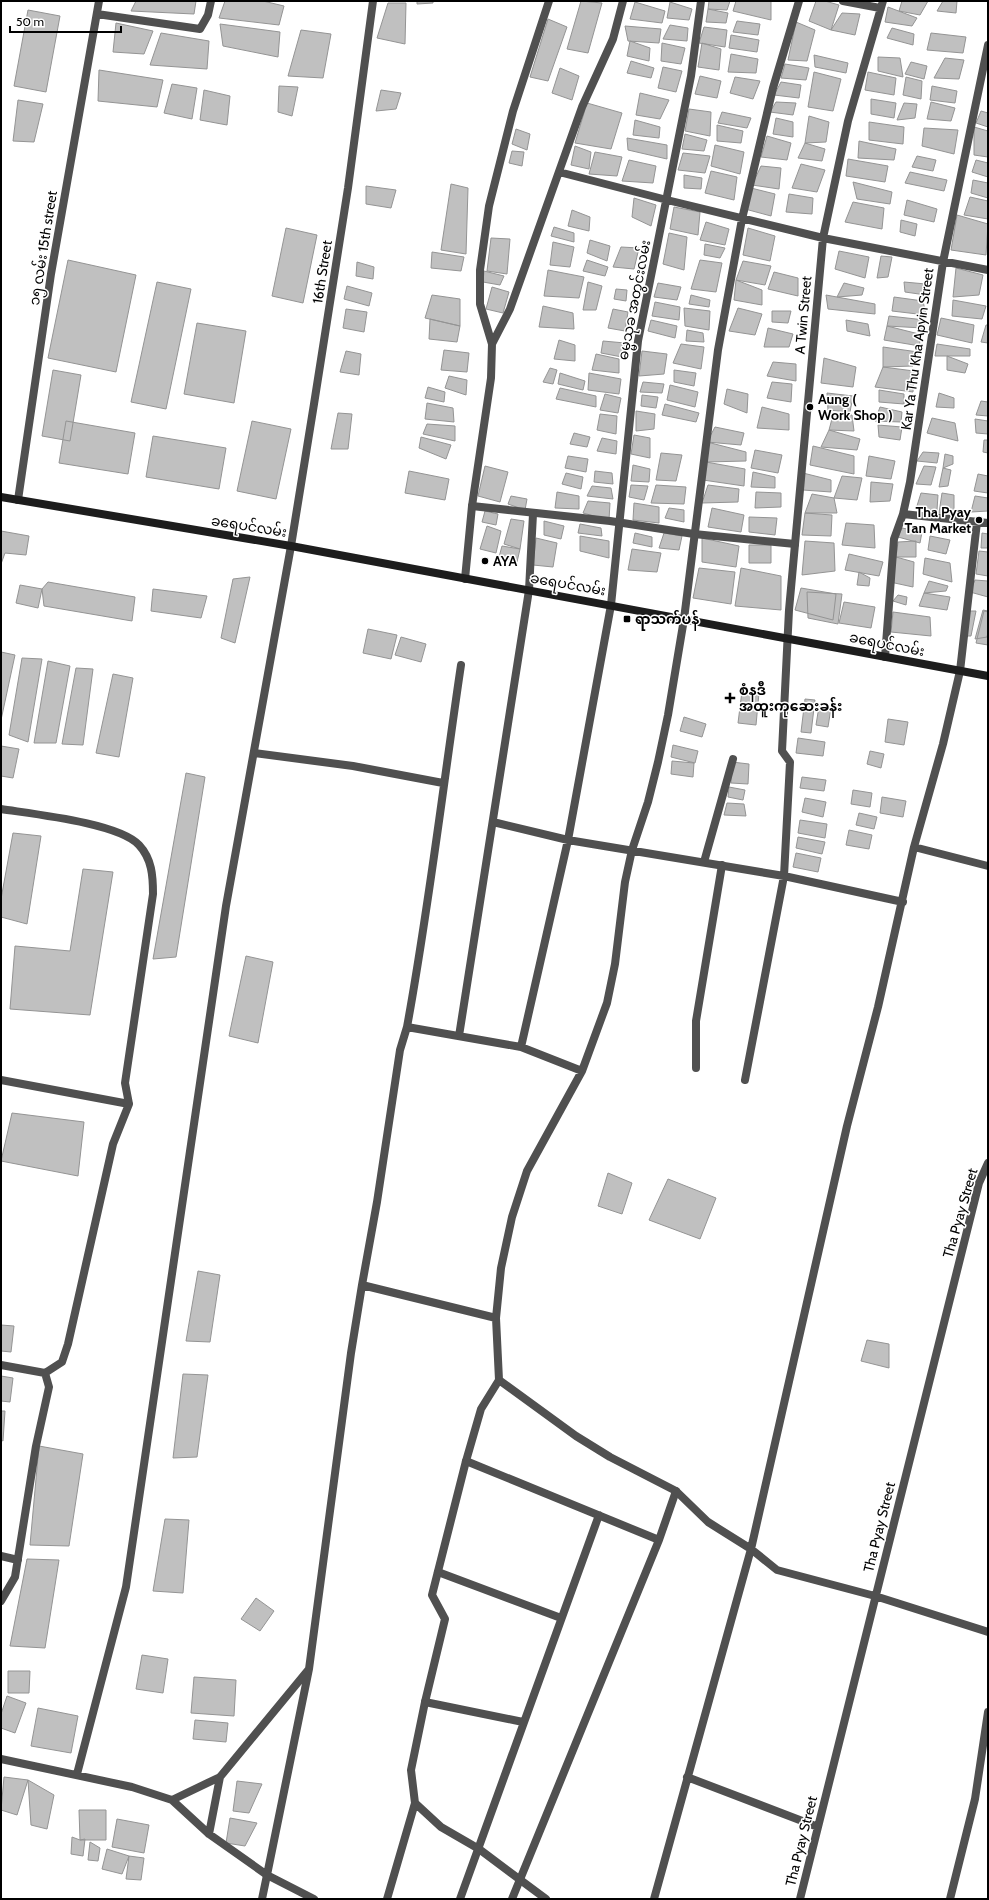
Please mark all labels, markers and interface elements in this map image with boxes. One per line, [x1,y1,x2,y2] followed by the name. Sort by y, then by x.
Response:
[10,8,121,34] scale bar
[16,14,44,29] text: 50 m
[24,189,64,307] street label: ၁၅ လမ်း 15th street
[613,238,658,362] street label: ဓမ္မသုခ အတွင်းလမ်း
[308,239,336,305] street label: 16th Street
[897,267,937,431] street label: Kar Ya Thu Kha Apyin Street
[791,275,815,355] street label: A Twin Street
[818,390,893,424] place label: Aung ( Work Shop )
[805,402,815,412] marker: Aung ( Work Shop )
[904,503,971,537] place label: Tha Pyay Tan Market
[209,510,288,544] street label: ခရေပင်လမ်း
[974,515,984,525] marker: Tha Pyay Tan Market
[493,552,517,570] place label: AYA
[480,556,490,566] marker: AYA
[528,568,607,602] street label: ခရေပင်လမ်း
[635,609,699,631] place label: ရာသက်ပန်
[622,614,632,624] marker: ရာသက်ပန်
[847,627,926,663] street label: ခရေပင်လမ်း
[739,680,842,718] place label: စံနဒီ အထူးကုဆေးခန်း
[724,692,736,704] marker: စံနဒီ အထူးကုဆေးခန်း
[939,1166,981,1260] street label: Tha Pyay Street
[859,1480,899,1574] street label: Tha Pyay Street
[781,1794,821,1888] street label: Tha Pyay Street

